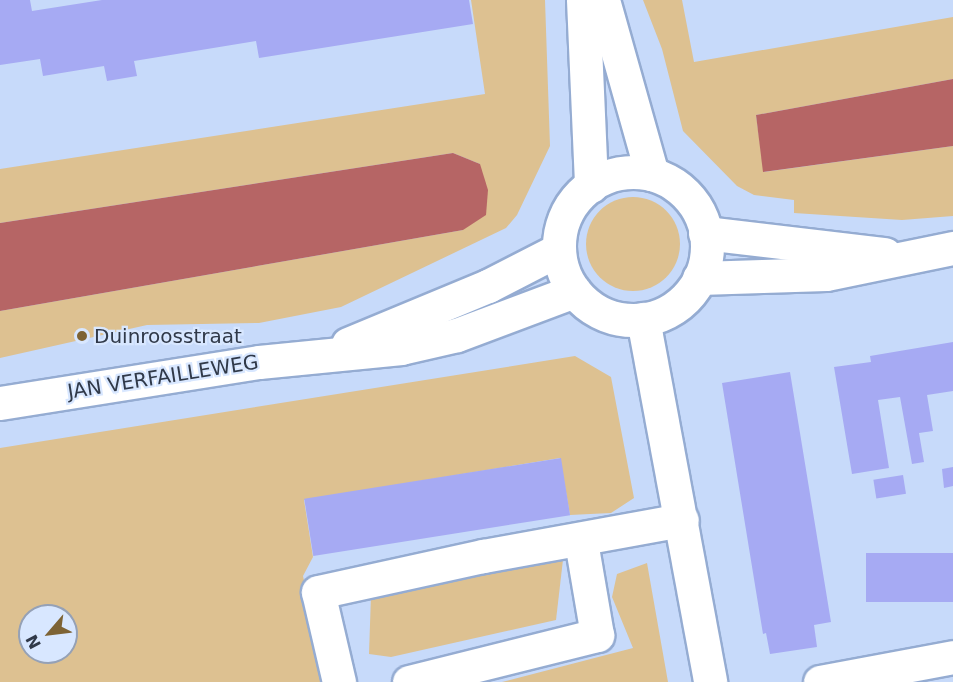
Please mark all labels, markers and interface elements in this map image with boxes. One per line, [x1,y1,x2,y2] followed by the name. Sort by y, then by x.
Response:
[94,324,242,348] place label: Duinroosstraat
[75,329,89,343] marker: Duinroosstraat
[66,350,260,404] street label: JAN VERFAILLEWEG
[18,604,78,664] north arrow
[22,631,45,652] text: N

